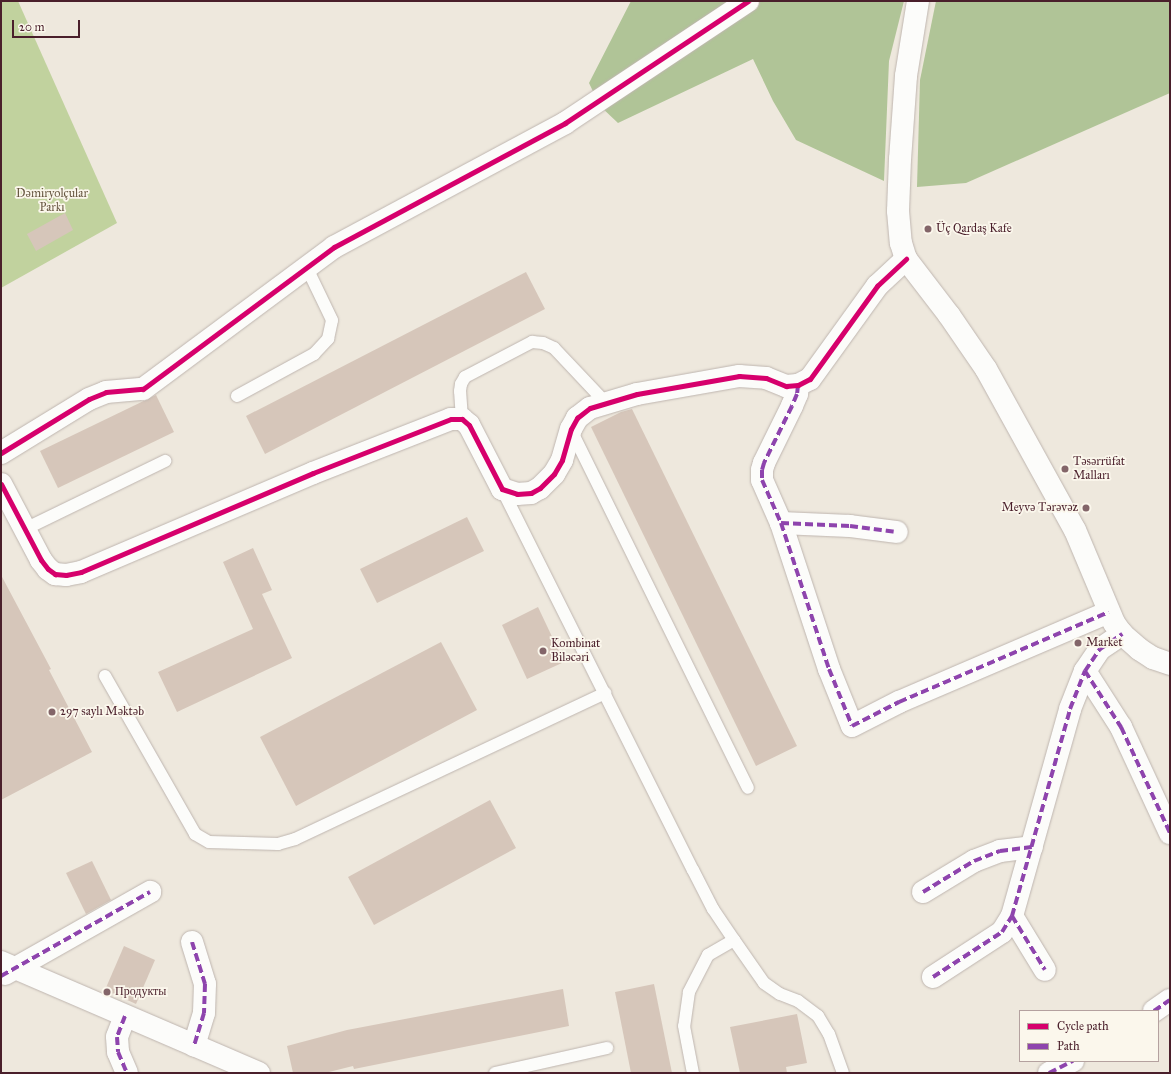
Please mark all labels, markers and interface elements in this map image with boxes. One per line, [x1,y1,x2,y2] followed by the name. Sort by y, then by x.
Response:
[14,12,82,38] scale bar
[19,20,45,34] text: 20 m
[16,187,88,215] park label: Dəmiryolçular Parkı
[936,222,1012,236] place label: Üç Qardaş Kafe
[923,224,933,234] marker: Üç Qardaş Kafe
[1073,455,1125,483] place label: Təsərrüfat Malları
[1060,464,1070,474] marker: Təsərrüfat Malları
[1001,501,1078,515] place label: Meyvə Tərəvəz
[1081,503,1091,513] marker: Meyvə Tərəvəz
[1086,636,1123,650] place label: Market
[551,637,600,665] place label: Kombinat Biləcəri
[1073,638,1083,648] marker: Market
[538,646,548,656] marker: Kombinat Biləcəri
[60,705,144,719] place label: 297 saylı Məktəb
[47,707,57,717] marker: 297 saylı Məktəb
[115,985,166,999] place label: Продукты
[102,987,112,997] marker: Продукты
[1019,1010,1159,1062] legend
[1057,1019,1109,1033] text: Cycle path
[1057,1039,1080,1053] text: Path

